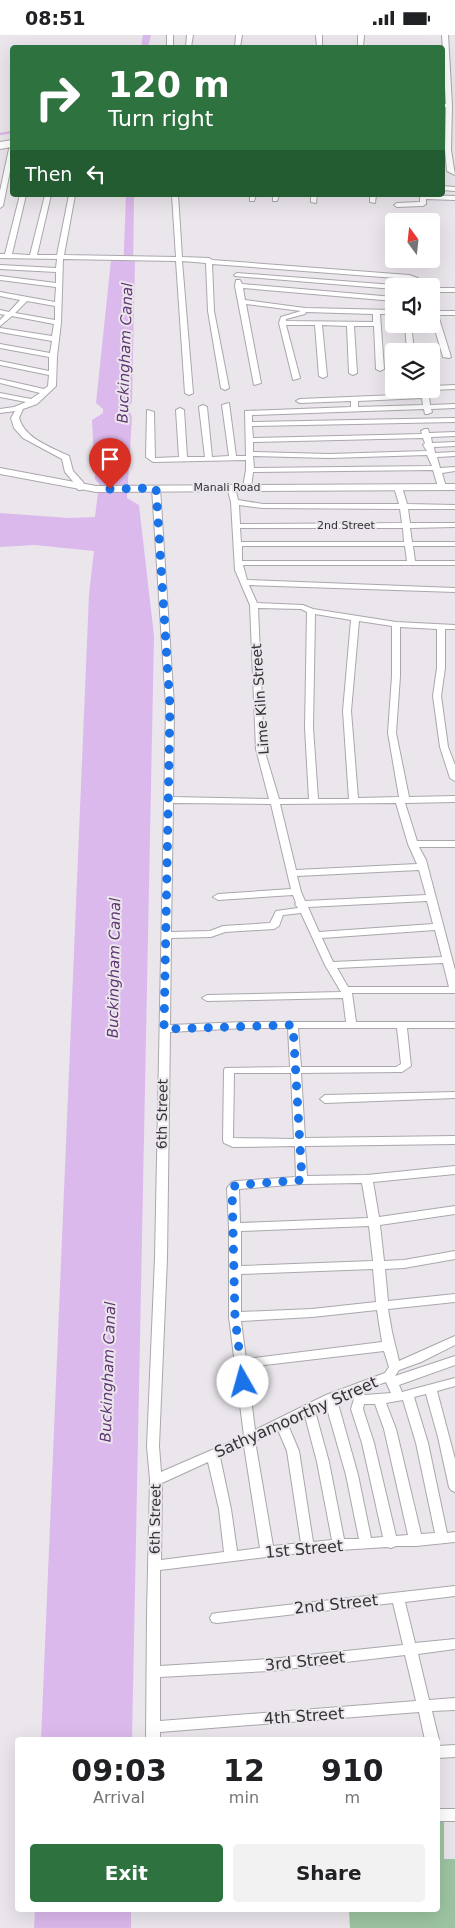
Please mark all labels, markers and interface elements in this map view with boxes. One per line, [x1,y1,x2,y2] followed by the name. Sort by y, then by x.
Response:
[25,7,85,29] text: 08:51
[25,65,90,130] icon: right
[108,65,230,105] text: 120 m
[108,106,213,131] text: Turn right
[82,160,110,188] icon: left
[25,163,72,185] text: Then
[385,213,440,267] north arrow
[385,213,440,398] map controls
[385,278,440,333] button: sound
[114,282,136,424] water label: Buckingham Canal
[385,343,440,398] button: layers
[89,438,131,489] pin
[96,445,124,473] icon: arrive
[193,481,261,494] street label: Manali Road
[317,519,376,532] street label: 2nd Street
[248,642,272,755] street label: Lime Kiln Street
[104,897,124,1038] water label: Buckingham Canal
[153,1078,171,1149] street label: 6th Street
[97,1301,119,1443] water label: Buckingham Canal
[216,1355,268,1407] position arrow
[211,1372,381,1462] street label: Sathyamoorthy Street
[146,1483,164,1554] street label: 6th Street
[264,1536,344,1562] street label: 1st Street
[293,1590,379,1618] street label: 2nd Street
[264,1647,346,1675] street label: 3rd Street
[263,1704,345,1728] street label: 4th Street
[71,1753,167,1788] text: 09:03
[223,1753,265,1788] text: 12
[321,1753,384,1788] text: 910
[93,1788,145,1807] text: Arrival
[229,1788,259,1807] text: min
[345,1788,360,1807] text: m
[30,1844,223,1902] button: Exit
[233,1844,425,1902] button: Share

